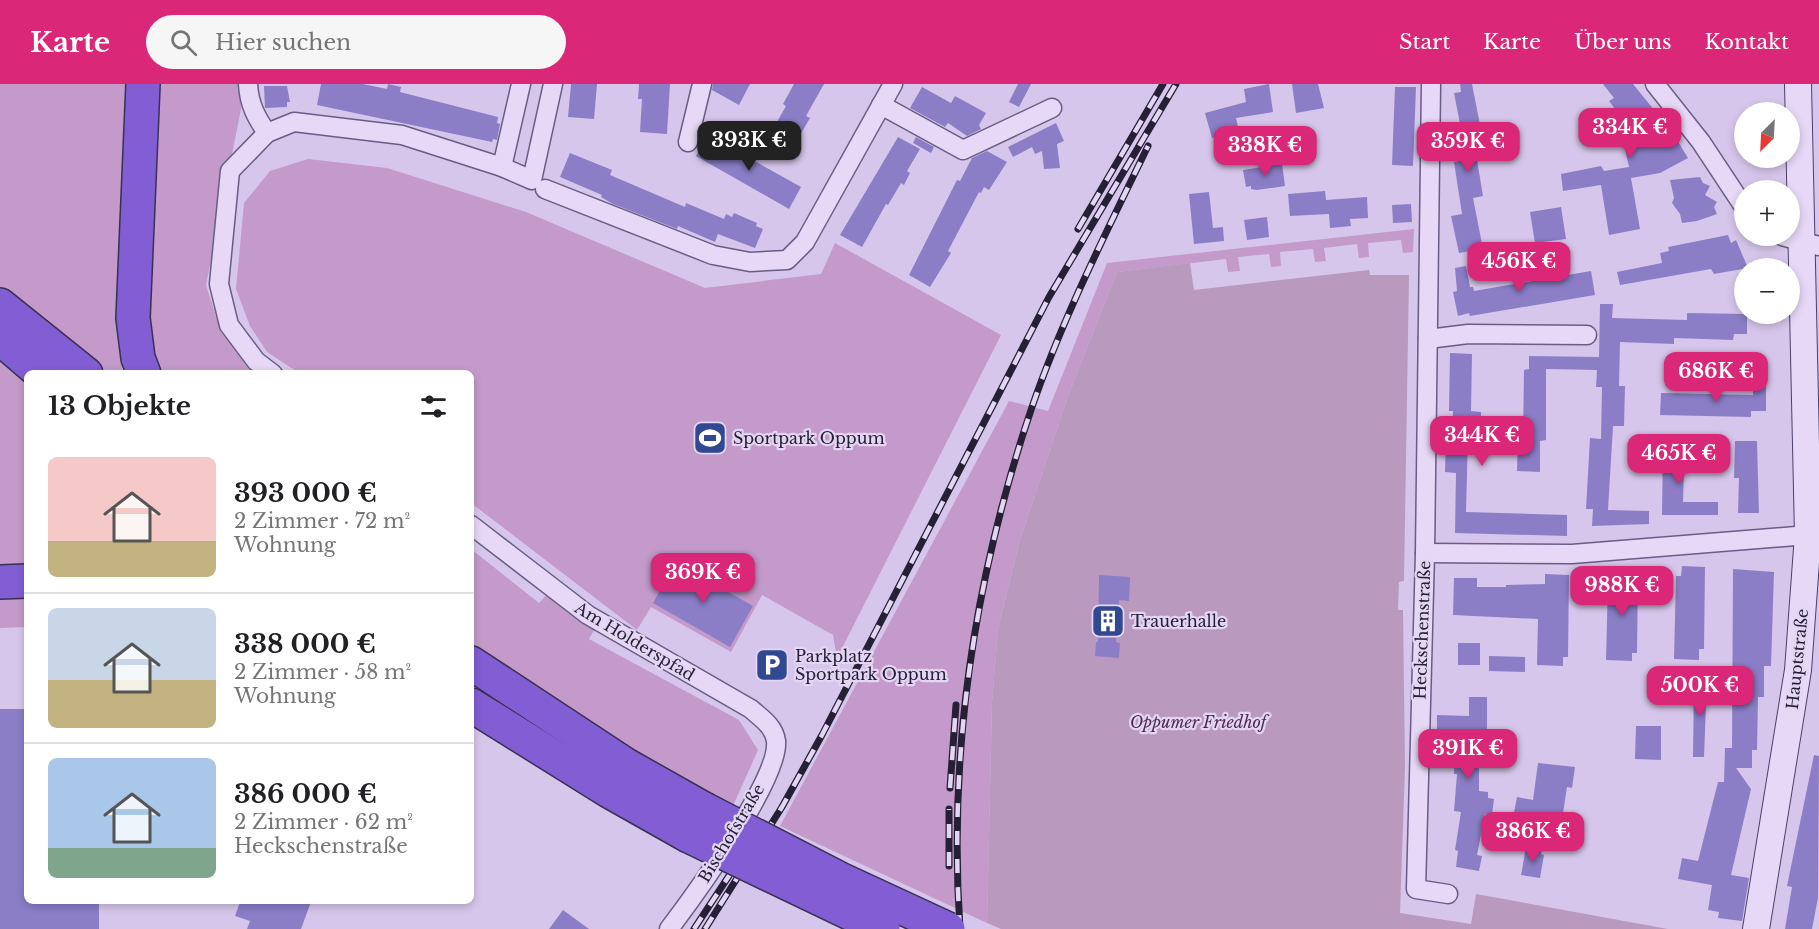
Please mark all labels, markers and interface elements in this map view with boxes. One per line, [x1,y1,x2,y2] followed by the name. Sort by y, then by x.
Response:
[146,15,566,69] search box
[30,25,110,60] text: Karte
[167,26,200,59] icon: search
[215,29,351,56] text: Hier suchen
[1399,29,1450,55] text: Start
[1483,29,1541,55] text: Karte
[1574,29,1672,55] text: Über uns
[1705,29,1789,55] text: Kontakt
[1734,102,1800,168] north arrow
[1734,102,1800,324] map controls
[1581,108,1679,159] pin: 334K €
[1592,115,1668,139] text: 334K €
[700,121,798,172] pin: 393K €
[1419,122,1517,173] pin: 359K €
[1216,126,1314,177] pin: 338K €
[711,128,787,152] text: 393K €
[1431,129,1505,153] text: 359K €
[1228,133,1302,157] text: 338K €
[1734,180,1800,246] button: +
[1470,242,1568,293] pin: 456K €
[1481,249,1557,273] text: 456K €
[1734,258,1800,324] button: −
[1667,352,1765,403] pin: 686K €
[1678,359,1754,383] text: 686K €
[48,390,191,422] text: 13 Objekte
[417,390,450,423] icon: filters
[1433,416,1531,467] pin: 344K €
[692,420,728,456] sports icon: Sportpark Oppum
[1444,423,1520,447] text: 344K €
[733,428,885,448] place label: Sportpark Oppum
[1630,434,1728,485] pin: 465K €
[1641,441,1717,465] text: 465K €
[234,477,377,509] text: 393 000 €
[96,481,168,553] icon: home
[234,509,410,533] text: 2 Zimmer · 72 m²
[234,533,336,557] text: Wohnung
[654,553,752,604] pin: 369K €
[665,560,741,584] text: 369K €
[1410,560,1434,700] street label: Heckschenstraße
[1573,566,1671,617] pin: 988K €
[1584,573,1660,597] text: 988K €
[571,597,699,685] street label: Am Holderspfad
[1090,603,1126,639] building icon: Trauerhalle
[1782,608,1812,710] street label: Hauptstraße
[1131,611,1226,631] place label: Trauerhalle
[234,628,376,660] text: 338 000 €
[96,632,168,704] icon: home
[795,646,947,684] place label: Parkplatz Sportpark Oppum
[754,647,790,683] parking icon: Parkplatz Sportpark Oppum
[234,660,411,684] text: 2 Zimmer · 58 m²
[1651,666,1749,717] pin: 500K €
[1661,673,1739,697] text: 500K €
[234,684,336,708] text: Wohnung
[1130,712,1270,732] park label: Oppumer Friedhof
[1419,729,1517,780] pin: 391K €
[1432,736,1504,760] text: 391K €
[234,778,377,810] text: 386 000 €
[694,780,768,886] street label: Bischofstraße
[96,782,168,854] icon: home
[234,810,413,834] text: 2 Zimmer · 62 m²
[1484,812,1582,863] pin: 386K €
[1495,819,1571,843] text: 386K €
[234,834,408,858] text: Heckschenstraße

